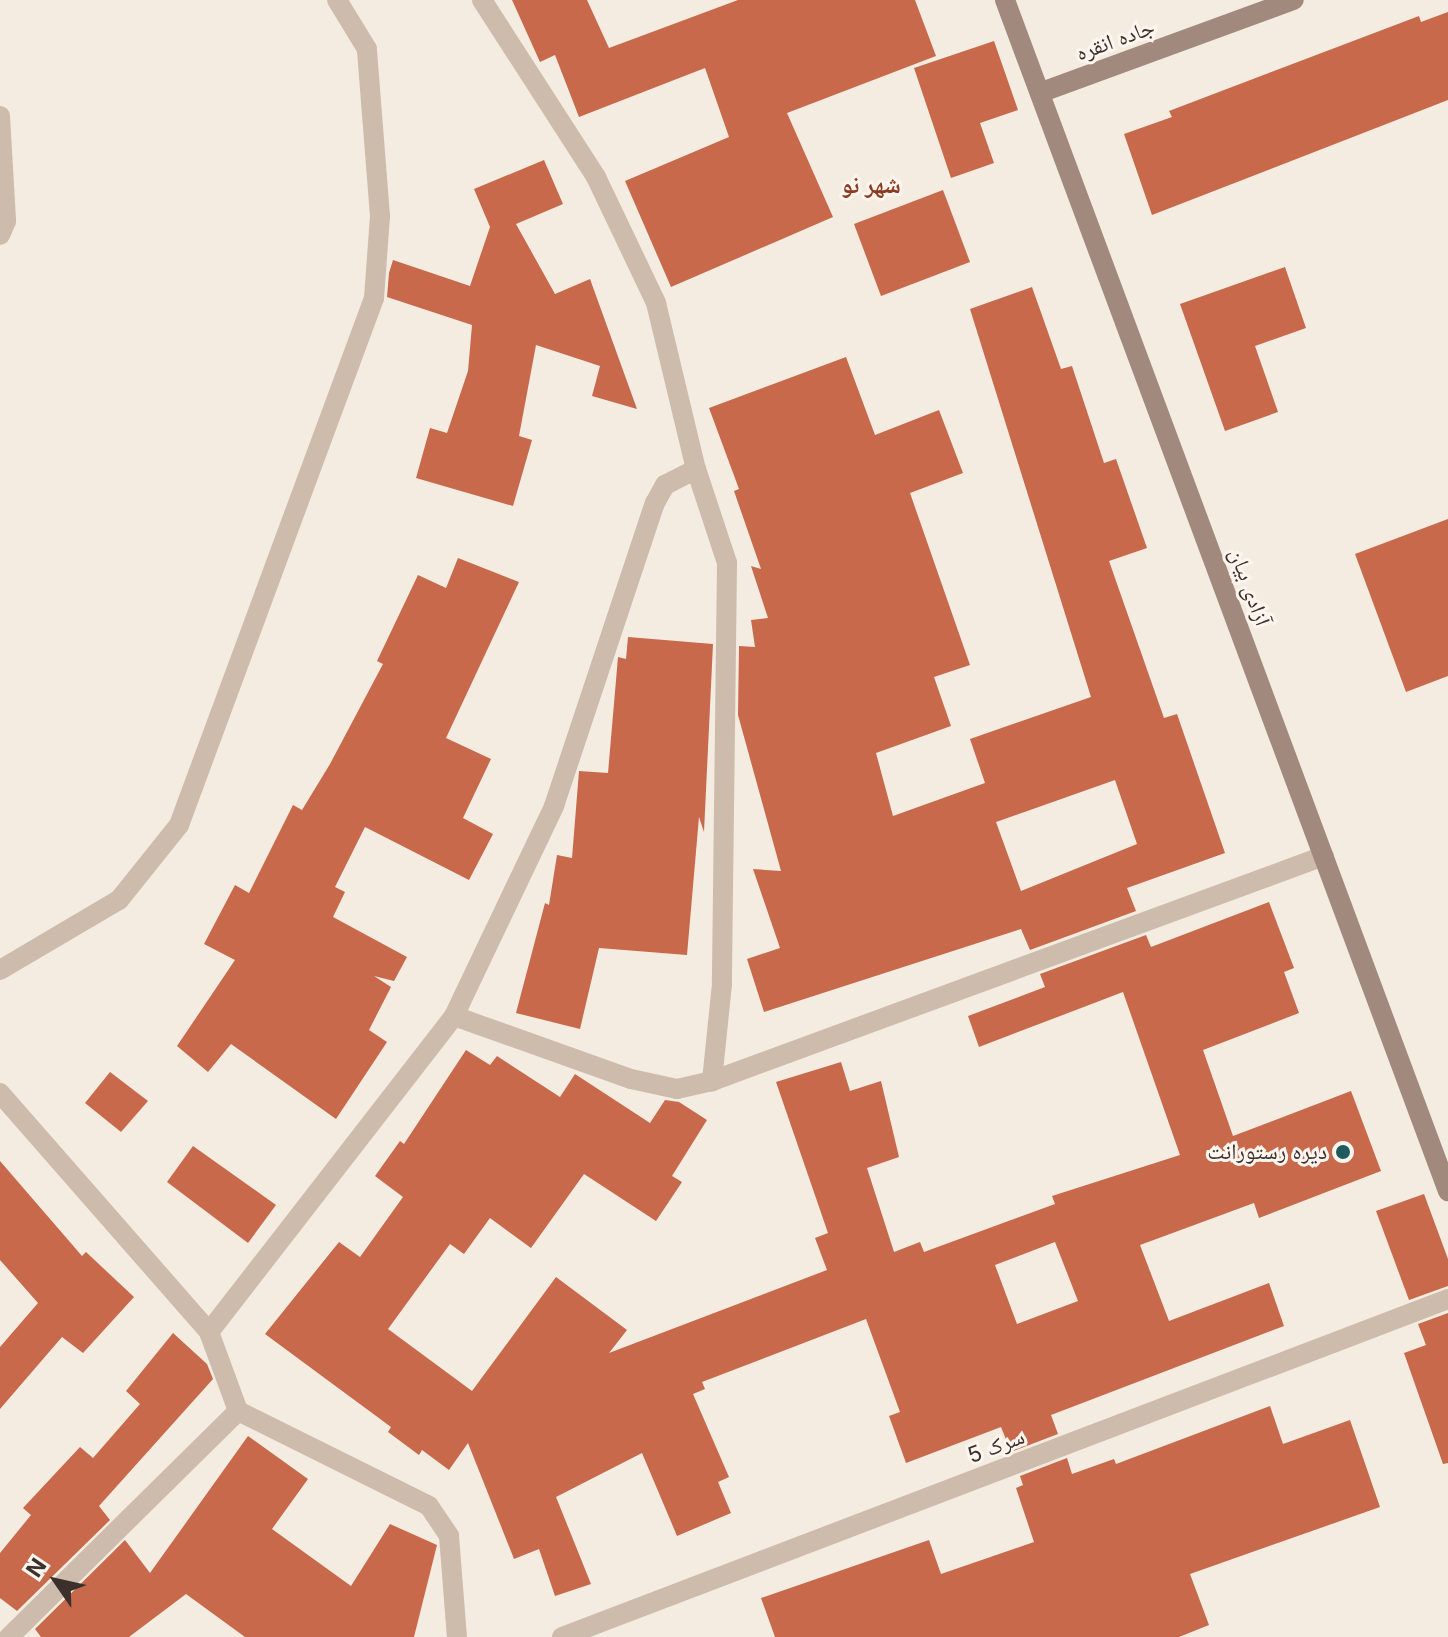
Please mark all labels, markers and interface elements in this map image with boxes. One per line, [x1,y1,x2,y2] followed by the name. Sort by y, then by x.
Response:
[1072,14,1158,66] street label: جاده انقره
[841,171,901,199] district label: شهر نو
[1224,545,1276,629] street label: آزادی بیان
[1207,1139,1327,1165] place label: دیره رستورانت
[1334,1143,1352,1161] marker: دیره رستورانت
[964,1423,1028,1469] street label: سرک 5
[16,1541,96,1621] north arrow
[21,1553,52,1582] text: N

